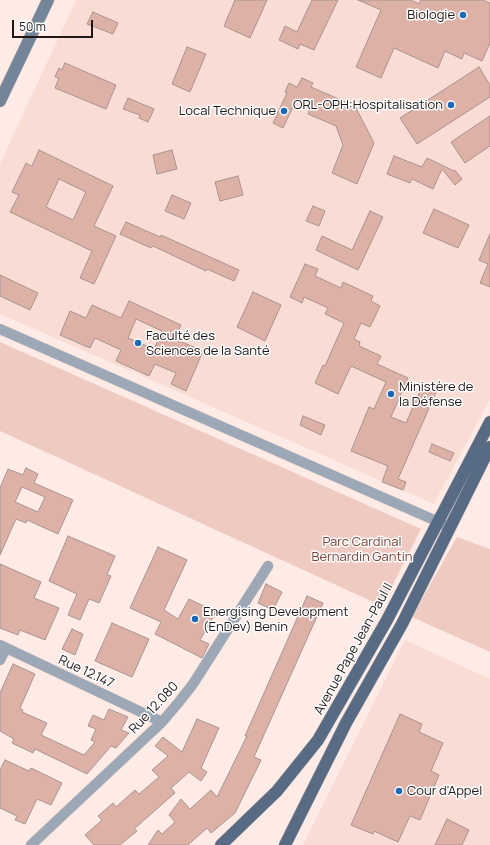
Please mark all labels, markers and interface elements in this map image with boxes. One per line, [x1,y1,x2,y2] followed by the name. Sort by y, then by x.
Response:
[407,7,455,23] place label: Biologie
[458,10,468,20] marker: Biologie
[14,12,95,38] scale bar
[19,18,46,35] text: 50 m
[293,97,443,113] place label: ORL-OPH:Hospitalisation
[446,100,456,110] marker: ORL-OPH:Hospitalisation
[179,103,276,119] place label: Local Technique
[279,106,289,116] marker: Local Technique
[146,328,270,359] place label: Faculté des Sciences de la Santé
[133,338,143,348] marker: Faculté des Sciences de la Santé
[399,379,473,410] place label: Ministère de la Défense
[386,389,396,399] marker: Ministère de la Défense
[312,534,412,565] park label: Parc Cardinal Bernardin Gantin
[311,581,397,717] street label: Avenue Pape Jean-Paul II
[203,604,348,635] place label: Energising Development (EnDev) Benin
[190,614,200,624] marker: Energising Development (EnDev) Benin
[56,652,116,692] street label: Rue 12.147
[126,679,182,737] street label: Rue 12.080
[407,783,482,799] place label: Cour d'Appel
[394,786,404,796] marker: Cour d'Appel

